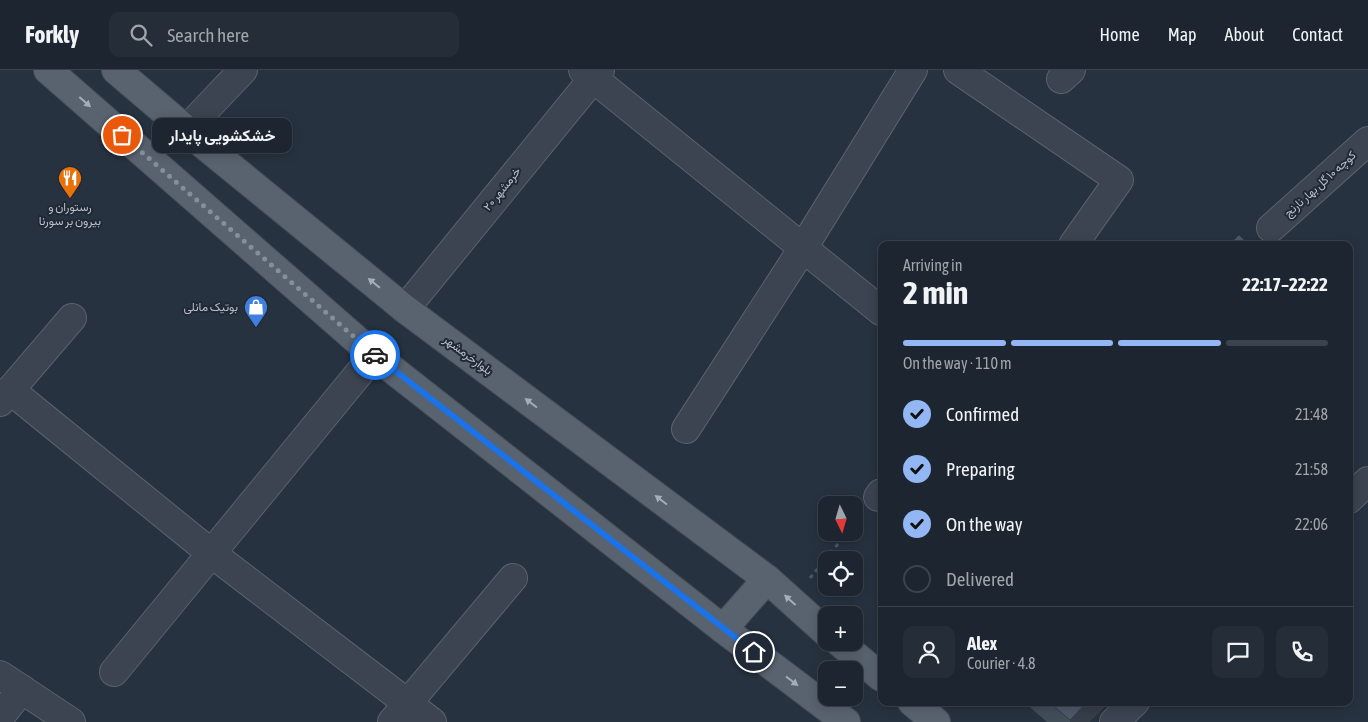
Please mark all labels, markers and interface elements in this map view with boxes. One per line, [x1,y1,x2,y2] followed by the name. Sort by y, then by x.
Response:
[109,12,459,57] search box
[25,21,79,48] text: Forkly
[127,21,155,49] icon: search
[167,24,249,46] text: Search here
[1100,24,1140,45] text: Home
[1168,24,1197,45] text: Map
[1225,24,1264,45] text: About
[1292,24,1343,45] text: Contact
[78,96,90,108] one-way arrow
[101,114,143,156] pin
[152,118,292,152] callout: خشکشویی پایدار
[108,121,136,149] icon: bag
[169,126,275,144] text: خشکشویی پایدار
[1281,148,1360,221] street label: کوچه ۱۰ گل بهار نارنج
[480,164,525,214] street label: خرمشهر ۲۰
[57,165,83,199] restaurant icon: رستوران و بیرون بر سورنا
[39,200,101,229] place label: رستوران و بیرون بر سورنا
[903,256,963,274] text: Arriving in
[1242,273,1328,295] text: 22:17–22:22
[903,274,968,311] text: 2 min
[368,278,381,289] one-way arrow
[243,294,269,328] shop icon: بوتیک مانلی
[184,300,238,315] place label: بوتیک مانلی
[350,330,400,380] courier
[439,331,495,379] street label: بلوارخرمشهر
[361,341,389,369] icon: car
[903,354,1012,372] text: On the way · 110 m
[524,398,538,408] one-way arrow
[903,400,931,428] icon: check
[946,403,1019,425] text: Confirmed
[1295,405,1328,423] text: 21:48
[903,455,931,483] icon: check
[946,458,1015,480] text: Preparing
[1295,460,1328,478] text: 21:58
[654,495,668,505] one-way arrow
[818,496,862,541] north arrow
[818,496,863,706] map controls
[903,510,931,538] icon: check
[946,513,1023,535] text: On the way
[1295,515,1328,533] text: 22:06
[818,551,863,596] button: locate
[946,568,1014,590] text: Delivered
[784,594,796,606] one-way arrow
[818,606,863,651] button: +
[903,626,955,678] button: person
[1212,626,1264,678] button: chat
[1276,626,1328,678] button: phone
[733,631,775,673] pin
[967,632,997,654] text: Alex
[740,638,768,666] icon: home
[967,654,1036,672] text: Courier · 4.8
[818,661,863,706] button: −
[785,676,798,687] one-way arrow

